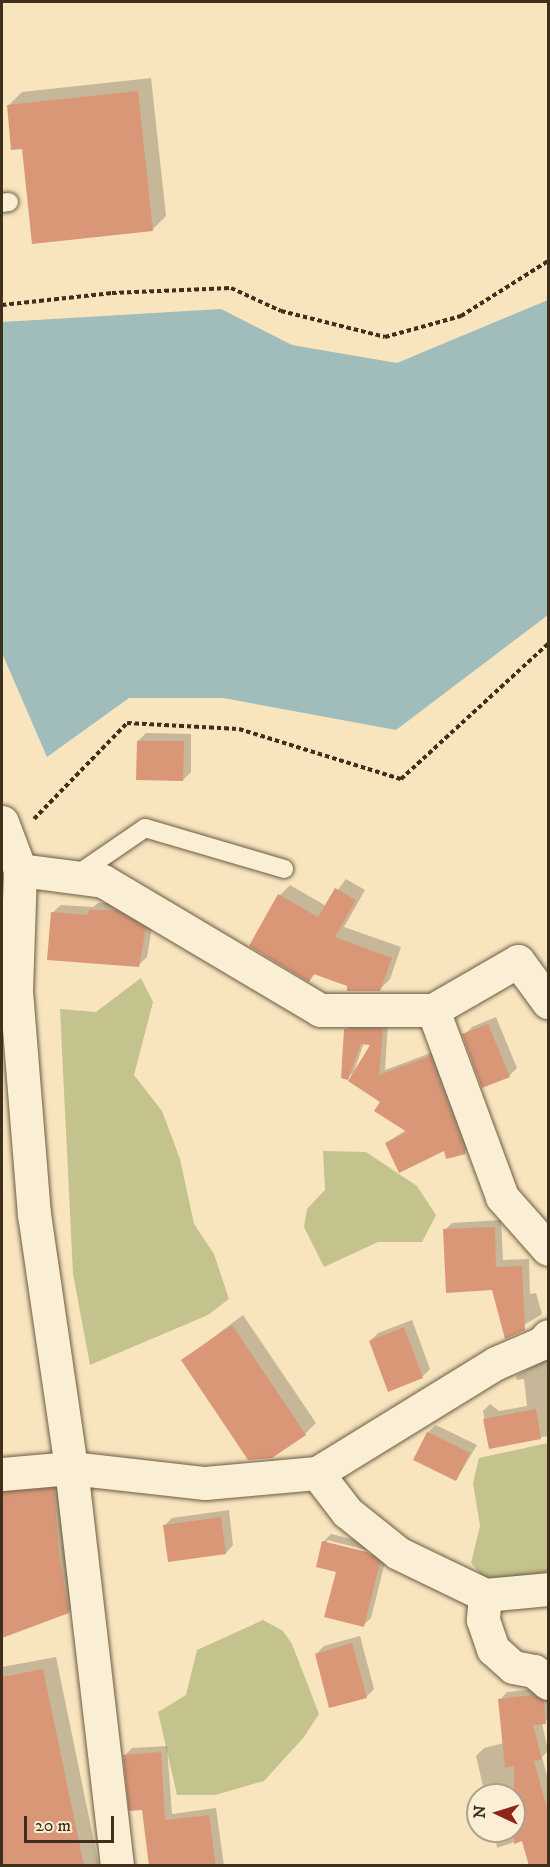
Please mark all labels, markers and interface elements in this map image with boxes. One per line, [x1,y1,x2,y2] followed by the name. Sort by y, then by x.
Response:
[466,1783,526,1843] north arrow
[27,1804,117,1842] scale bar
[470,1805,490,1819] text: N
[35,1815,71,1837] text: 20 m

